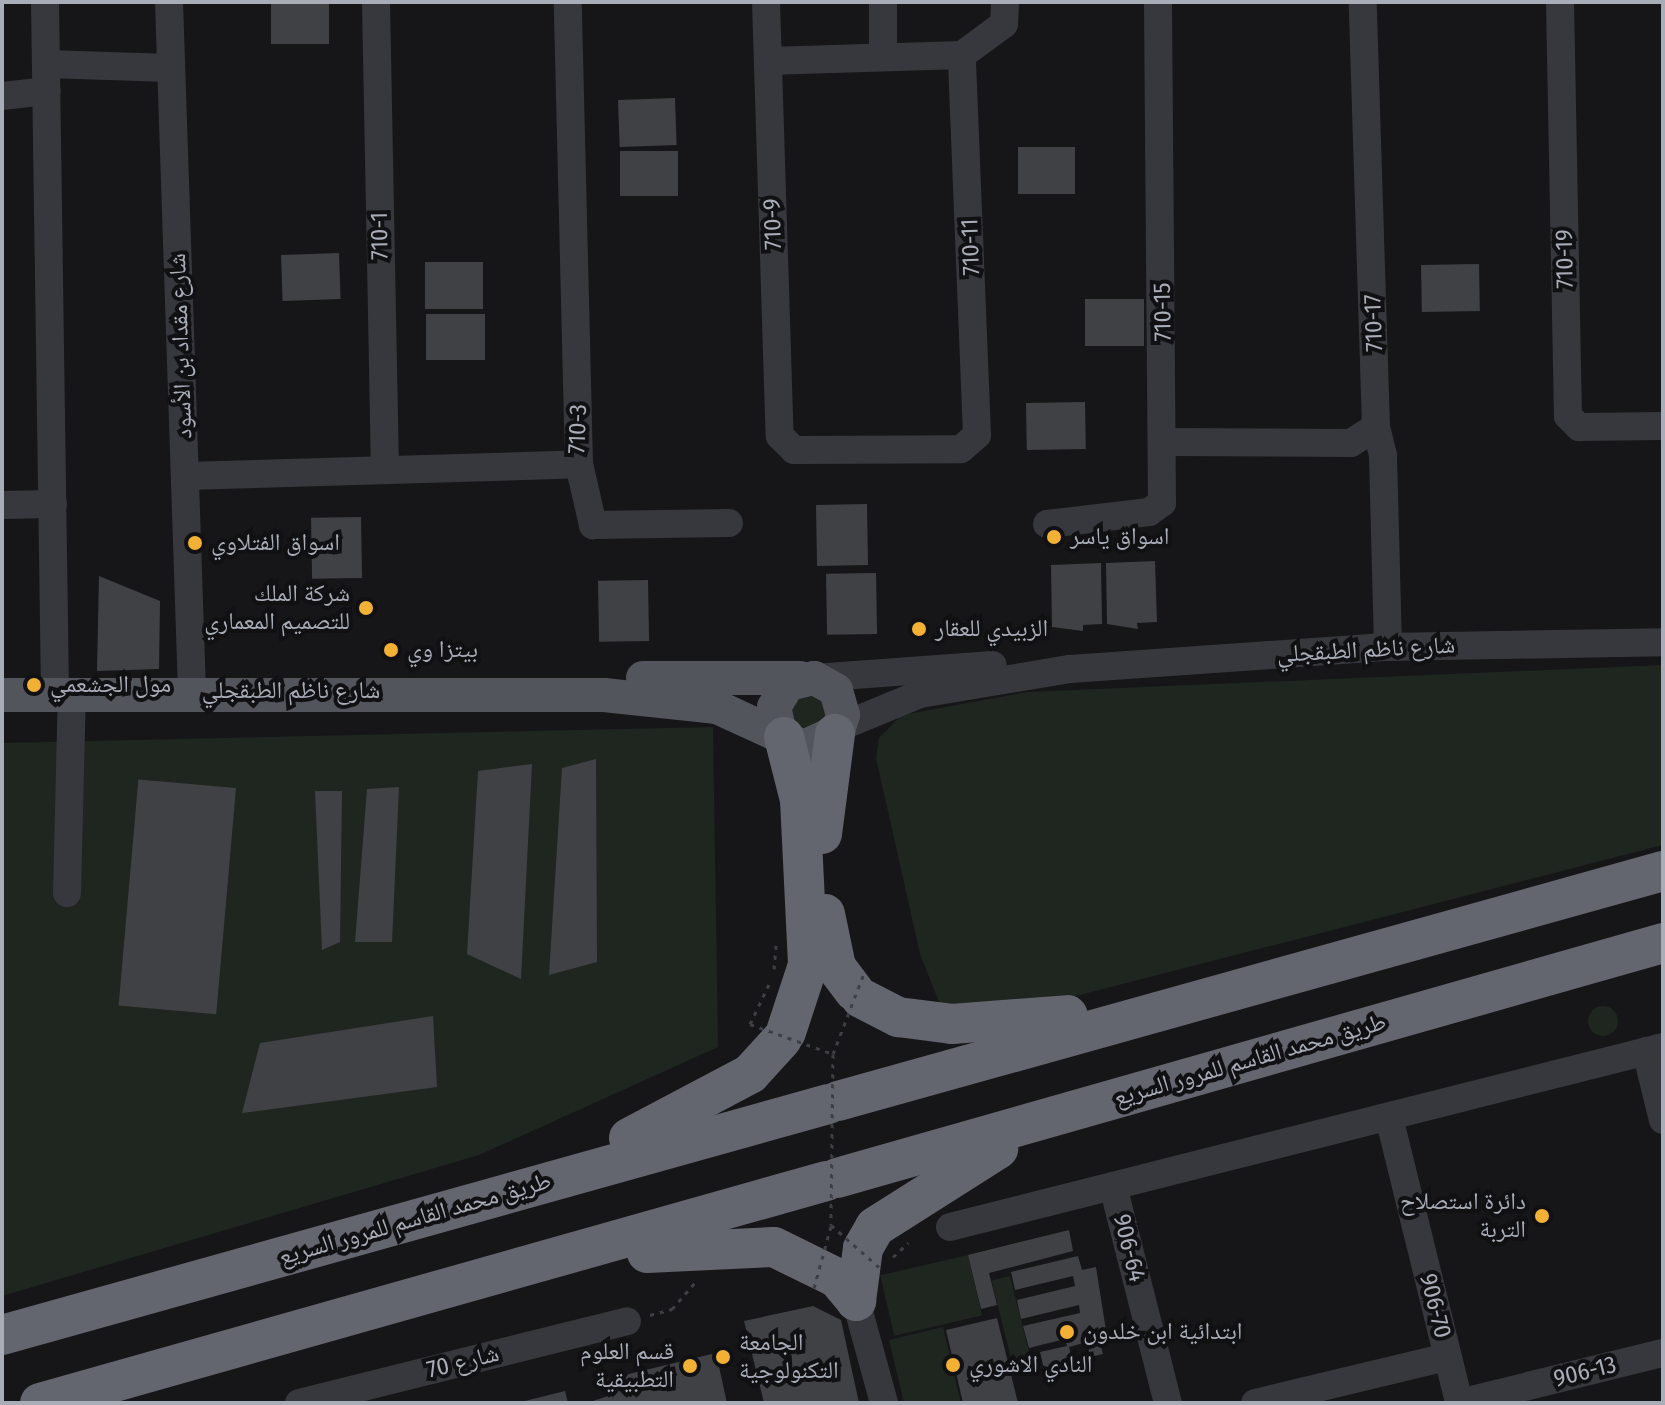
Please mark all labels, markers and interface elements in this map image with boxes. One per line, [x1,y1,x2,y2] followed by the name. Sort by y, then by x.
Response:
[758,198,788,250] street label: 710-9
[365,212,395,260] street label: 710-1
[956,218,986,276] street label: 710-11
[1550,229,1580,289] street label: 710-19
[163,253,199,439] street label: شارع مقداد بن الأسود
[1148,282,1178,342] street label: 710-15
[1359,294,1389,352] street label: 710-17
[563,404,593,454] street label: 710-3
[1070,523,1169,551] place label: اسواق ياسر
[1045,528,1063,546] marker: اسواق ياسر
[211,529,340,557] place label: اسواق الفتلاوي
[186,534,204,552] marker: اسواق الفتلاوي
[204,580,350,636] place label: شركة الملك للتصميم المعماري
[357,599,375,617] marker: شركة الملك للتصميم المعماري
[935,615,1048,643] place label: الزبيدي للعقار
[910,620,928,638] marker: الزبيدي للعقار
[1276,631,1456,669] street label: شارع ناظم الطبقجلي
[407,636,478,664] place label: بيتزا وي
[382,641,400,659] marker: بيتزا وي
[50,671,171,699] place label: مول الجشعمي
[25,676,43,694] marker: مول الجشعمي
[202,677,380,705] street label: شارع ناظم الطبقجلي
[1111,1007,1389,1113] street label: طريق محمد القاسم للمرور السريع
[276,1166,554,1272] street label: طريق محمد القاسم للمرور السريع
[1400,1188,1526,1244] place label: دائرة استصلاح التربة
[1533,1207,1551,1225] marker: دائرة استصلاح التربة
[1107,1211,1151,1285] street label: 906-64
[1413,1271,1457,1341] street label: 906-70
[1083,1318,1243,1346] place label: ابتدائية ابن خلدون
[1058,1323,1076,1341] marker: ابتدائية ابن خلدون
[739,1329,839,1385] place label: الجامعة التكنولوجية
[580,1338,674,1394] place label: قسم العلوم التطبيقية
[424,1339,502,1385] street label: شارع 70
[714,1348,732,1366] marker: الجامعة التكنولوجية
[1551,1350,1619,1394] street label: 906-13
[969,1351,1093,1379] place label: النادي الاشوري
[944,1356,962,1374] marker: النادي الاشوري
[681,1357,699,1375] marker: قسم العلوم التطبيقية

